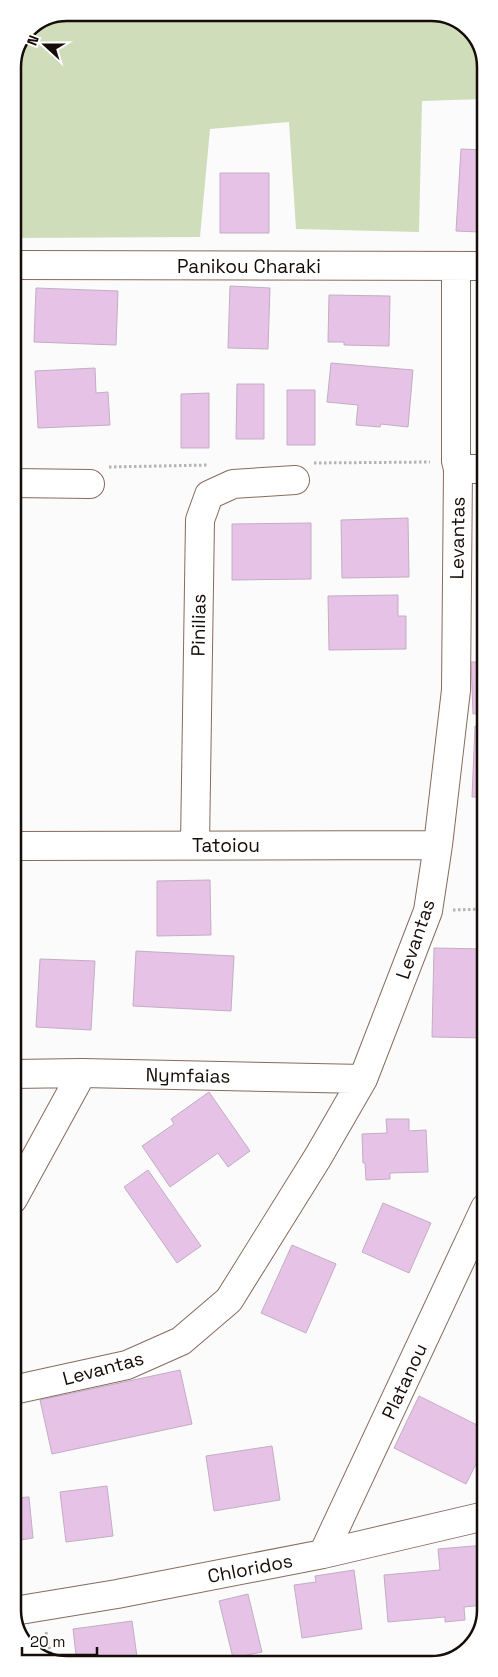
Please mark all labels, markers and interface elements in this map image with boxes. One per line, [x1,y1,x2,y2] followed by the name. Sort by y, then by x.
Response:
[20,20,70,70] north arrow
[23,33,43,48] text: N
[177,254,321,279] street label: Panikou Charaki
[444,496,471,580] street label: Levantas
[185,594,212,657] street label: Pinilias
[192,833,260,858] street label: Tatoiou
[390,896,441,982] street label: Levantas
[145,1062,231,1089] street label: Nymfaias
[376,1339,433,1423] street label: Platanou
[60,1346,146,1391] street label: Levantas
[205,1548,295,1589] street label: Chloridos
[22,1624,98,1656] scale bar
[30,1632,65,1651] text: 20 m

